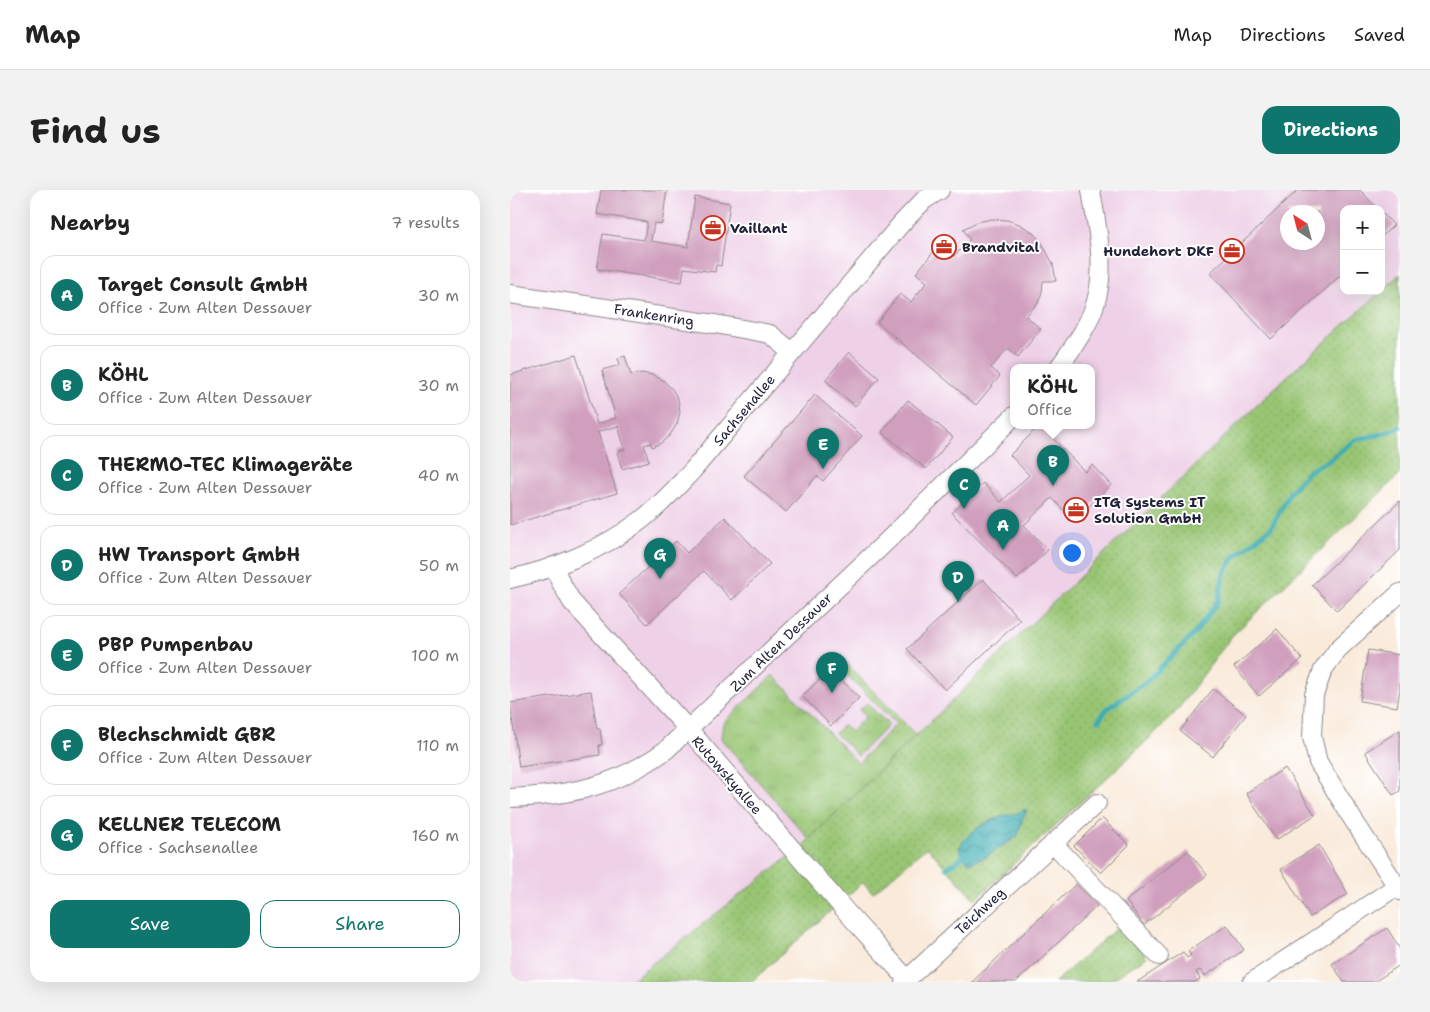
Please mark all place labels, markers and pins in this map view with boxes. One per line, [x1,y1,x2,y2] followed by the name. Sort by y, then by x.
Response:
[700,215,726,241] office icon: Vaillant
[730,219,788,237] place label: Vaillant
[931,234,957,260] office icon: Brandvital
[962,238,1040,256] place label: Brandvital
[1219,238,1245,264] office icon: Hundehort DKF
[1103,242,1214,260] place label: Hundehort DKF
[807,428,839,469] pin: E
[1037,445,1069,486] pin: B
[948,468,980,509] pin: C
[1094,493,1206,527] place label: ITG Systems IT Solution GmbH
[1063,497,1089,523] office icon: ITG Systems IT Solution GmbH
[987,509,1019,550] pin: A
[644,538,676,579] pin: G
[942,561,974,602] pin: D
[816,652,848,693] pin: F

